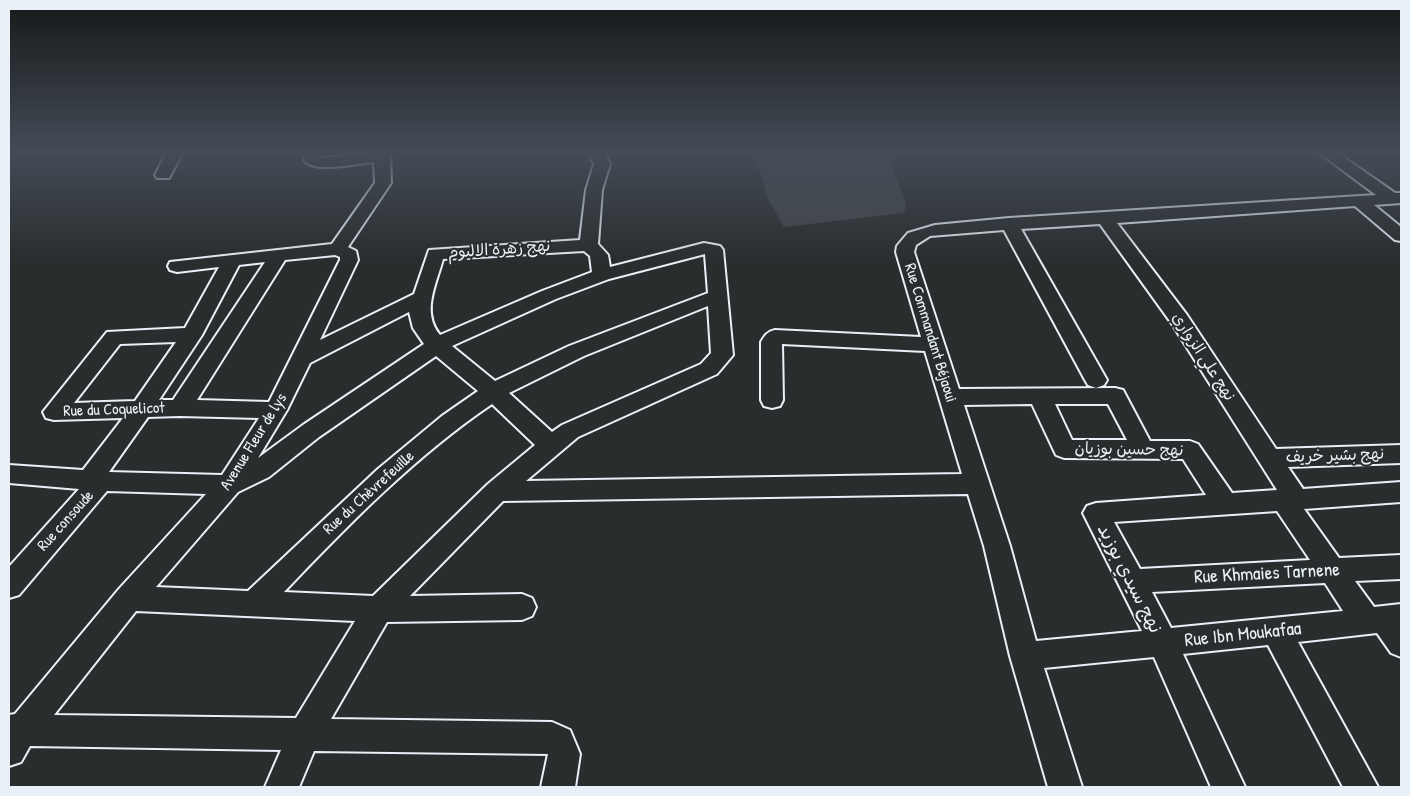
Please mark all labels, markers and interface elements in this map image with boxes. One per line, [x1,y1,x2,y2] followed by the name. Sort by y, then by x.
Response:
[447,237,551,263] street label: نهج زهرة الاليوم
[900,261,960,405] street label: Rue Commandant Béjaoui
[1167,309,1239,405] street label: نهج علي الزواري
[217,390,291,494] street label: Avenue Fleur de lys
[63,399,165,421] street label: Rue du Coquelicot
[1074,439,1184,461] street label: نهج حسين بوزيان
[1286,445,1384,467] street label: نهج بشير خريف
[319,447,419,539] street label: Rue du Chèvrefeuille
[34,487,98,555] street label: Rue consoude
[1092,520,1166,638] street label: نهج سيدي بوزيد
[1194,559,1340,589] street label: Rue Khmaies Tarnene
[1184,618,1302,652] street label: Rue Ibn Moukafaa

